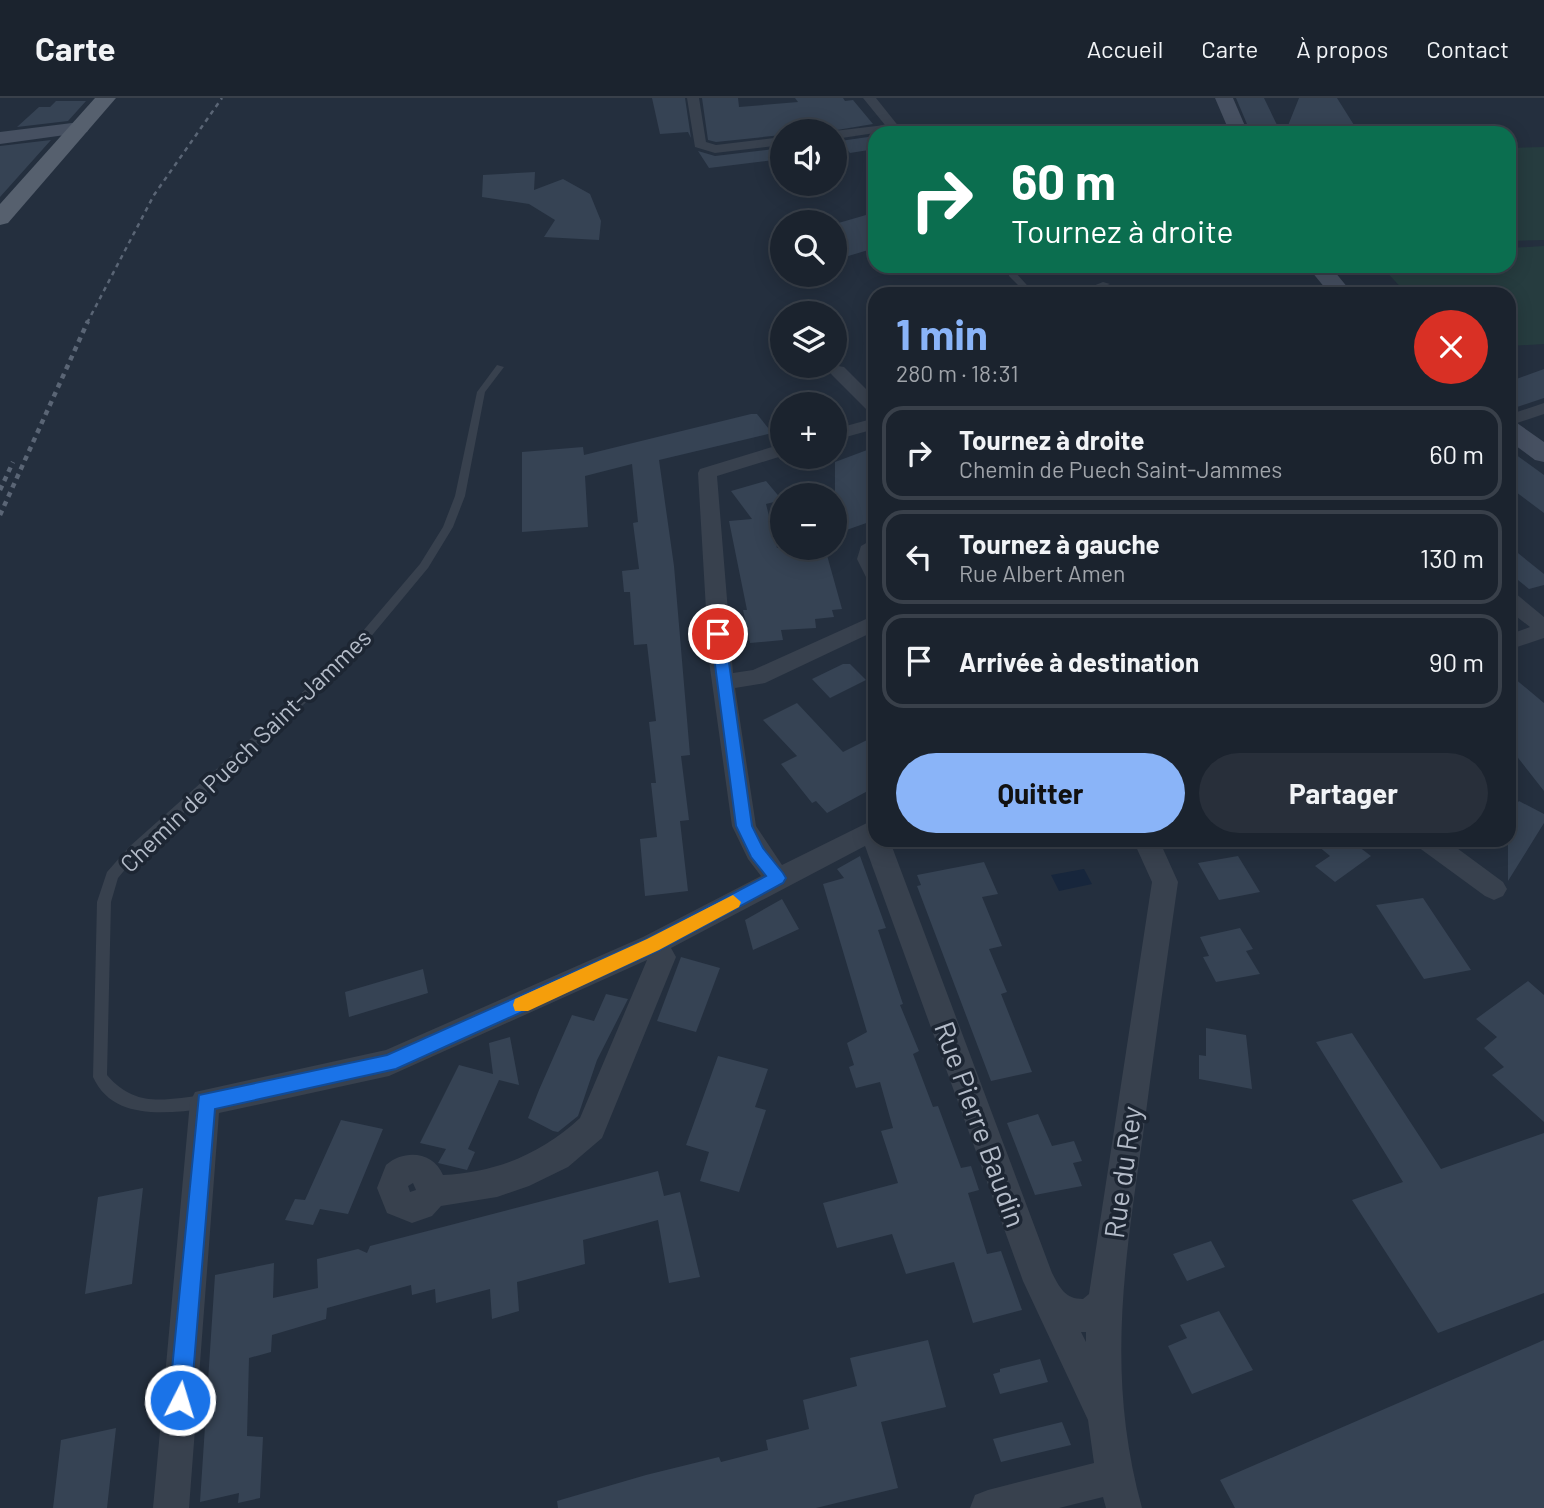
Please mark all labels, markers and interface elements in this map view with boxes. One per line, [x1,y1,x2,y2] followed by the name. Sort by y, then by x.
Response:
[35,28,116,68] text: Carte
[1087,34,1163,63] text: Accueil
[1201,34,1258,63] text: Carte
[1296,34,1388,63] text: À propos
[1426,34,1509,63] text: Contact
[770,119,847,560] map controls
[770,119,847,196] button: sound
[1011,151,1116,210] text: 60 m
[896,154,987,245] icon: right
[770,210,847,287] button: search
[1011,211,1233,249] text: Tournez à droite
[770,301,847,378] button: layers
[896,308,988,358] text: 1 min
[1414,310,1488,384] button: close
[896,359,1019,387] text: 280 m · 18:31
[770,392,847,469] button: +
[959,424,1144,455] text: Tournez à droite
[900,434,938,472] icon: right
[1429,438,1484,469] text: 60 m
[959,455,1282,483] text: Chemin de Puech Saint-Jammes
[770,483,847,560] button: −
[959,528,1160,559] text: Tournez à gauche
[900,538,938,576] icon: left
[1420,542,1484,573] text: 130 m
[959,559,1125,587] text: Rue Albert Amen
[688,604,748,664] pin
[699,615,737,653] icon: arrive
[114,622,376,878] street label: Chemin de Puech Saint-Jammes
[900,642,938,680] icon: arrive
[959,646,1199,677] text: Arrivée à destination
[1429,646,1484,677] text: 90 m
[896,753,1185,833] button: Quitter
[1199,753,1488,833] button: Partager
[928,1017,1034,1231] street label: Rue Pierre Baudin
[1096,1104,1148,1240] street label: Rue du Rey
[143,1363,217,1437] position arrow

